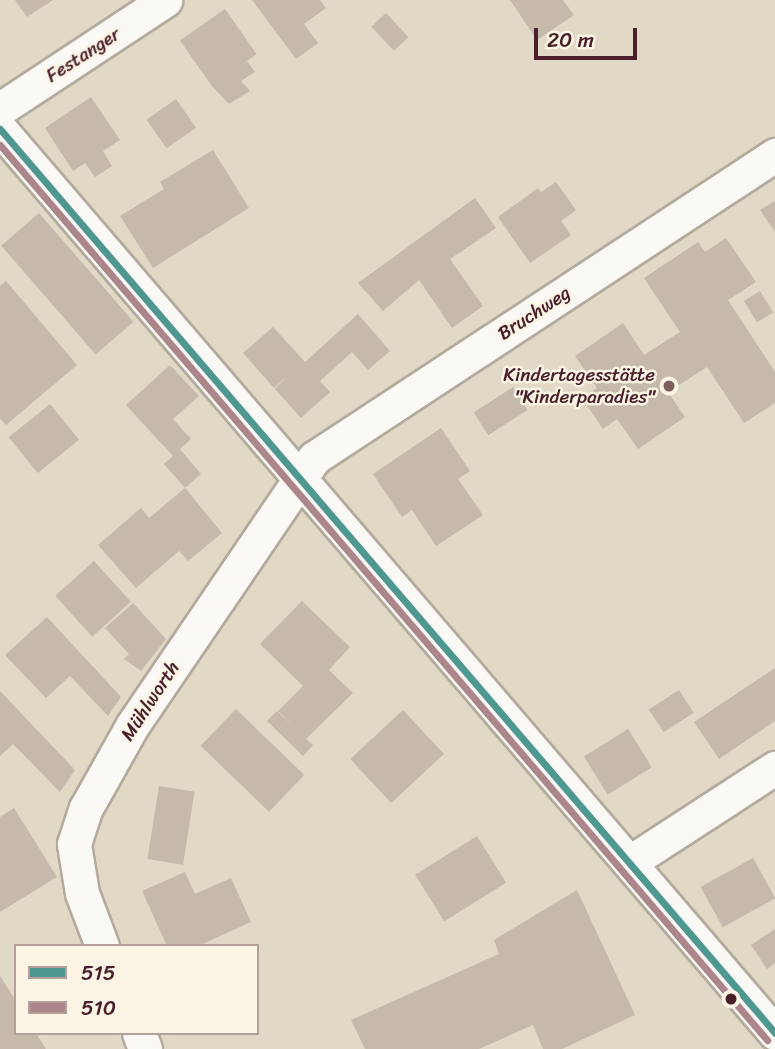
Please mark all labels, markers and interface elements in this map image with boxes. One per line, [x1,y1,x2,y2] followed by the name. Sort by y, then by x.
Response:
[537,14,640,58] scale bar
[547,21,594,59] text: 20 m
[42,23,124,87] street label: Festanger
[493,281,575,345] street label: Bruchweg
[503,364,655,408] place label: Kindertagesstätte "Kinderparadies"
[661,378,677,394] marker: Kindertagesstätte "Kinderparadies"
[116,657,184,745] street label: Mühlworth
[14,944,259,1035] legend
[81,954,116,992] text: 515
[81,989,116,1027] text: 510
[724,992,738,1006] unlabelled marker

